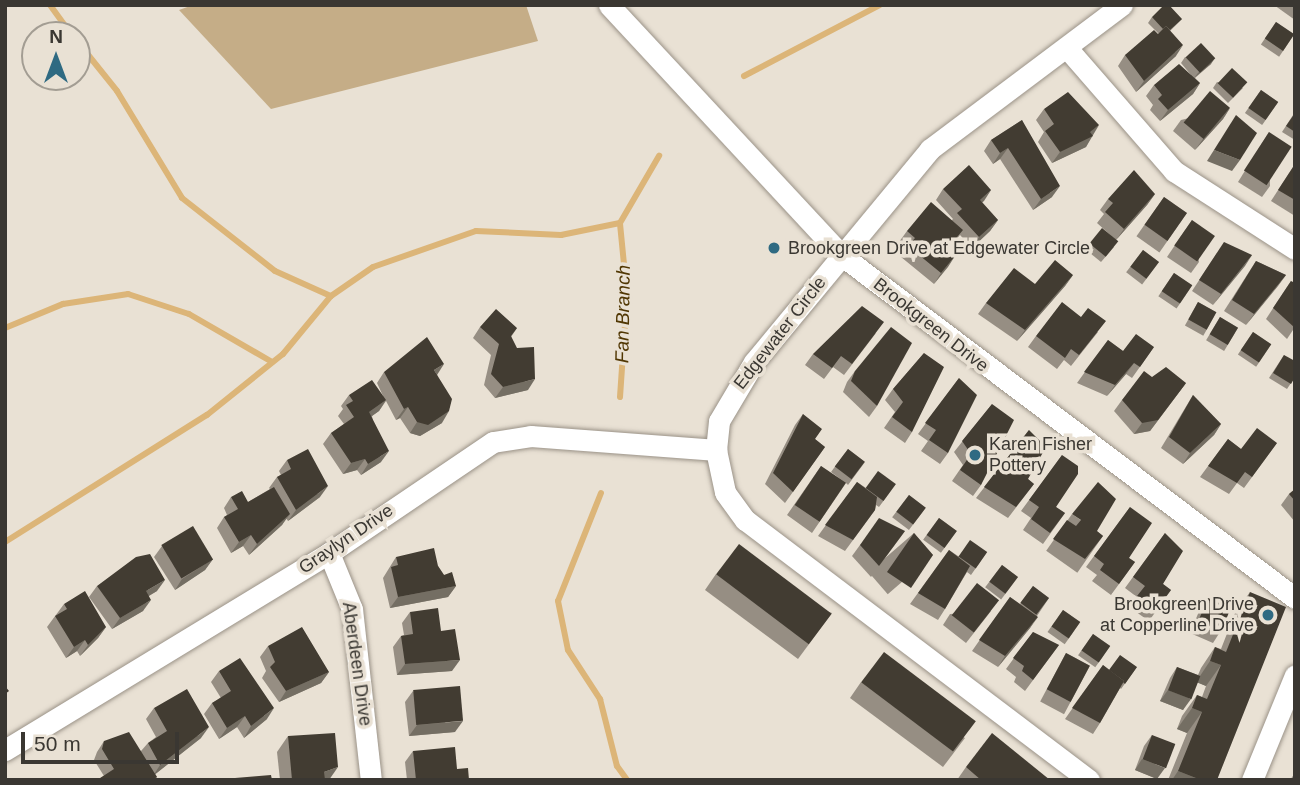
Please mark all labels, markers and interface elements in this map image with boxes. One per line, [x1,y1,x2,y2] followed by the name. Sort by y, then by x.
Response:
[21,21,91,91] north arrow
[49,26,63,47] text: N
[788,237,1090,259] place label: Brookgreen Drive at Edgewater Circle
[766,240,782,256] marker: Brookgreen Drive at Edgewater Circle
[611,265,635,363] water label: Fan Branch
[729,272,831,394] street label: Edgewater Circle
[869,273,993,377] street label: Brookgreen Drive
[989,434,1092,476] place label: Karen Fisher Pottery
[967,447,983,463] marker: Karen Fisher Pottery
[295,500,397,578] street label: Graylyn Drive
[1100,594,1254,636] place label: Brookgreen Drive at Copperline Drive
[338,601,376,727] street label: Aberdeen Drive
[1260,607,1276,623] marker: Brookgreen Drive at Copperline Drive
[24,718,182,762] scale bar
[34,732,81,755] text: 50 m

